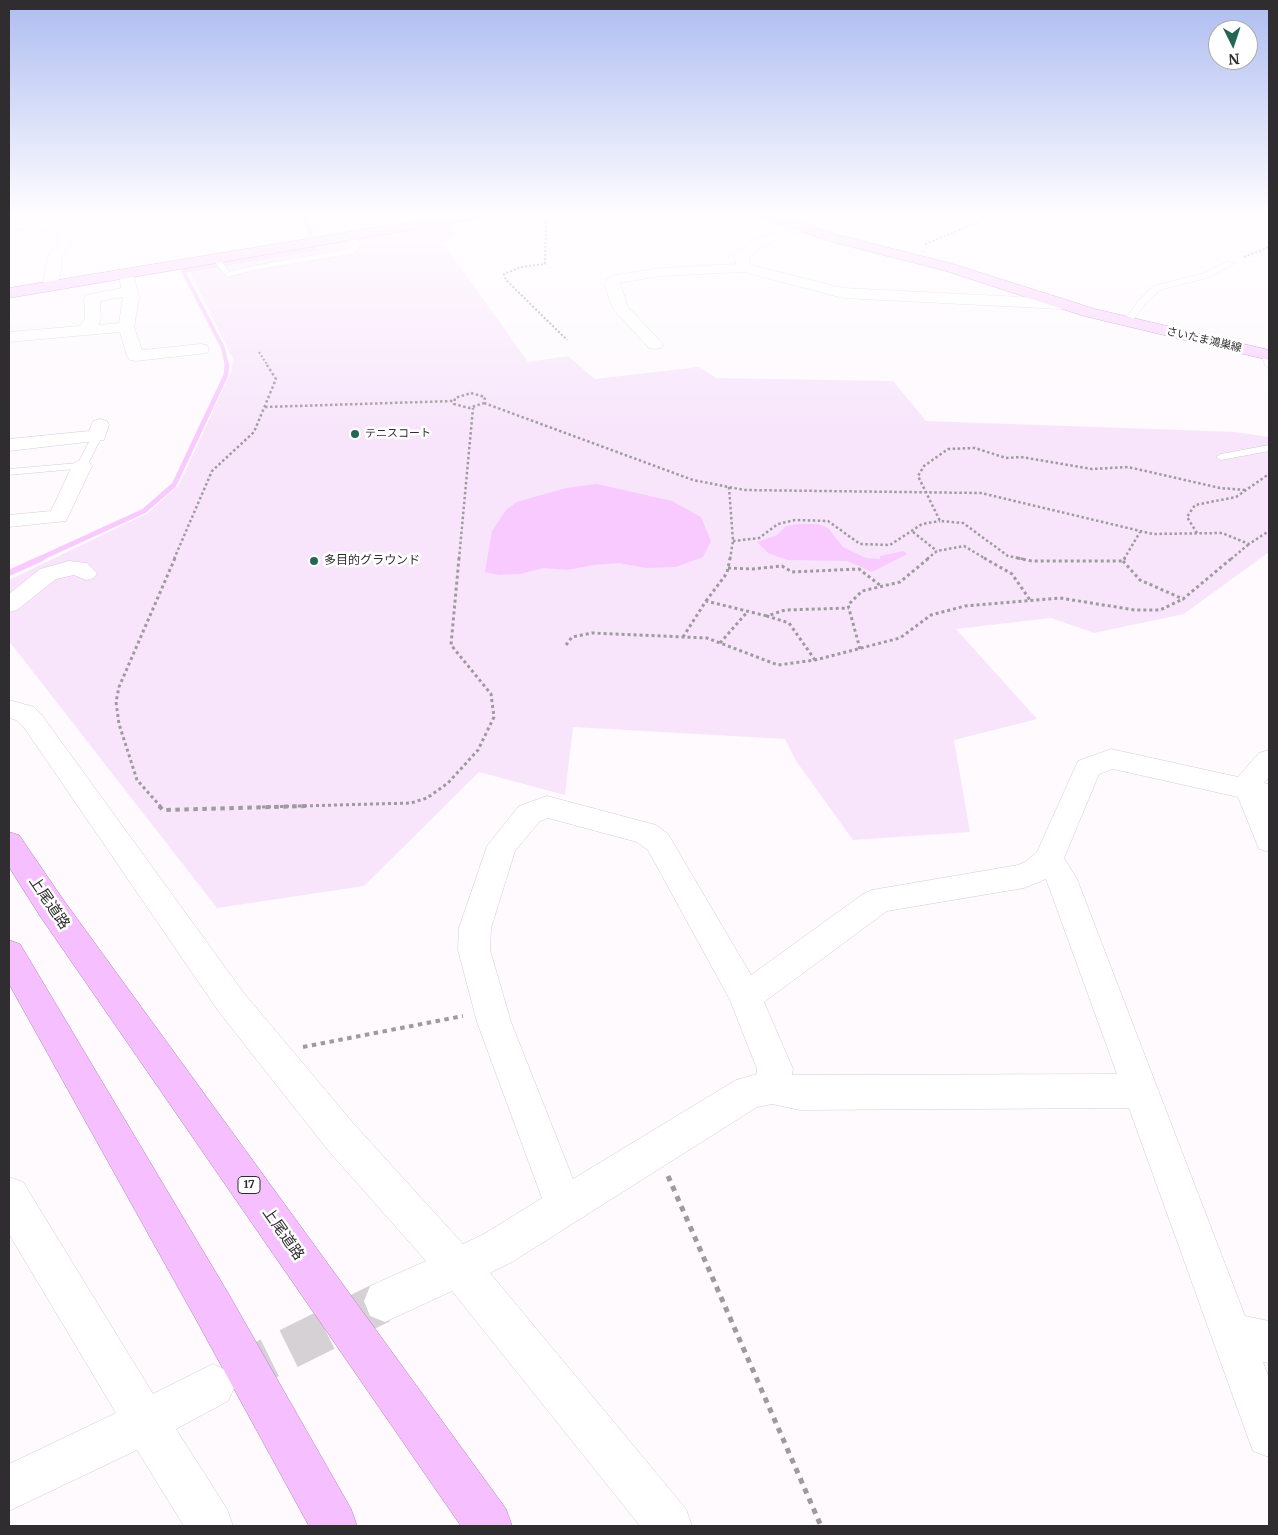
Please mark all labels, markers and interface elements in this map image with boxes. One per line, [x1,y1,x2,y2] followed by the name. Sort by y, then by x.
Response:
[1208,20,1258,70] north arrow
[1228,50,1240,68] text: N
[1165,325,1243,355] street label: さいたま鴻巣線
[365,427,431,441] place label: テニスコート
[349,428,361,440] marker: テニスコート
[324,554,420,568] place label: 多目的グラウンド
[308,555,320,567] marker: 多目的グラウンド
[25,873,73,933] street label: 上尾道路
[238,1176,260,1194] road number: 17
[258,1204,308,1264] street label: 上尾道路

